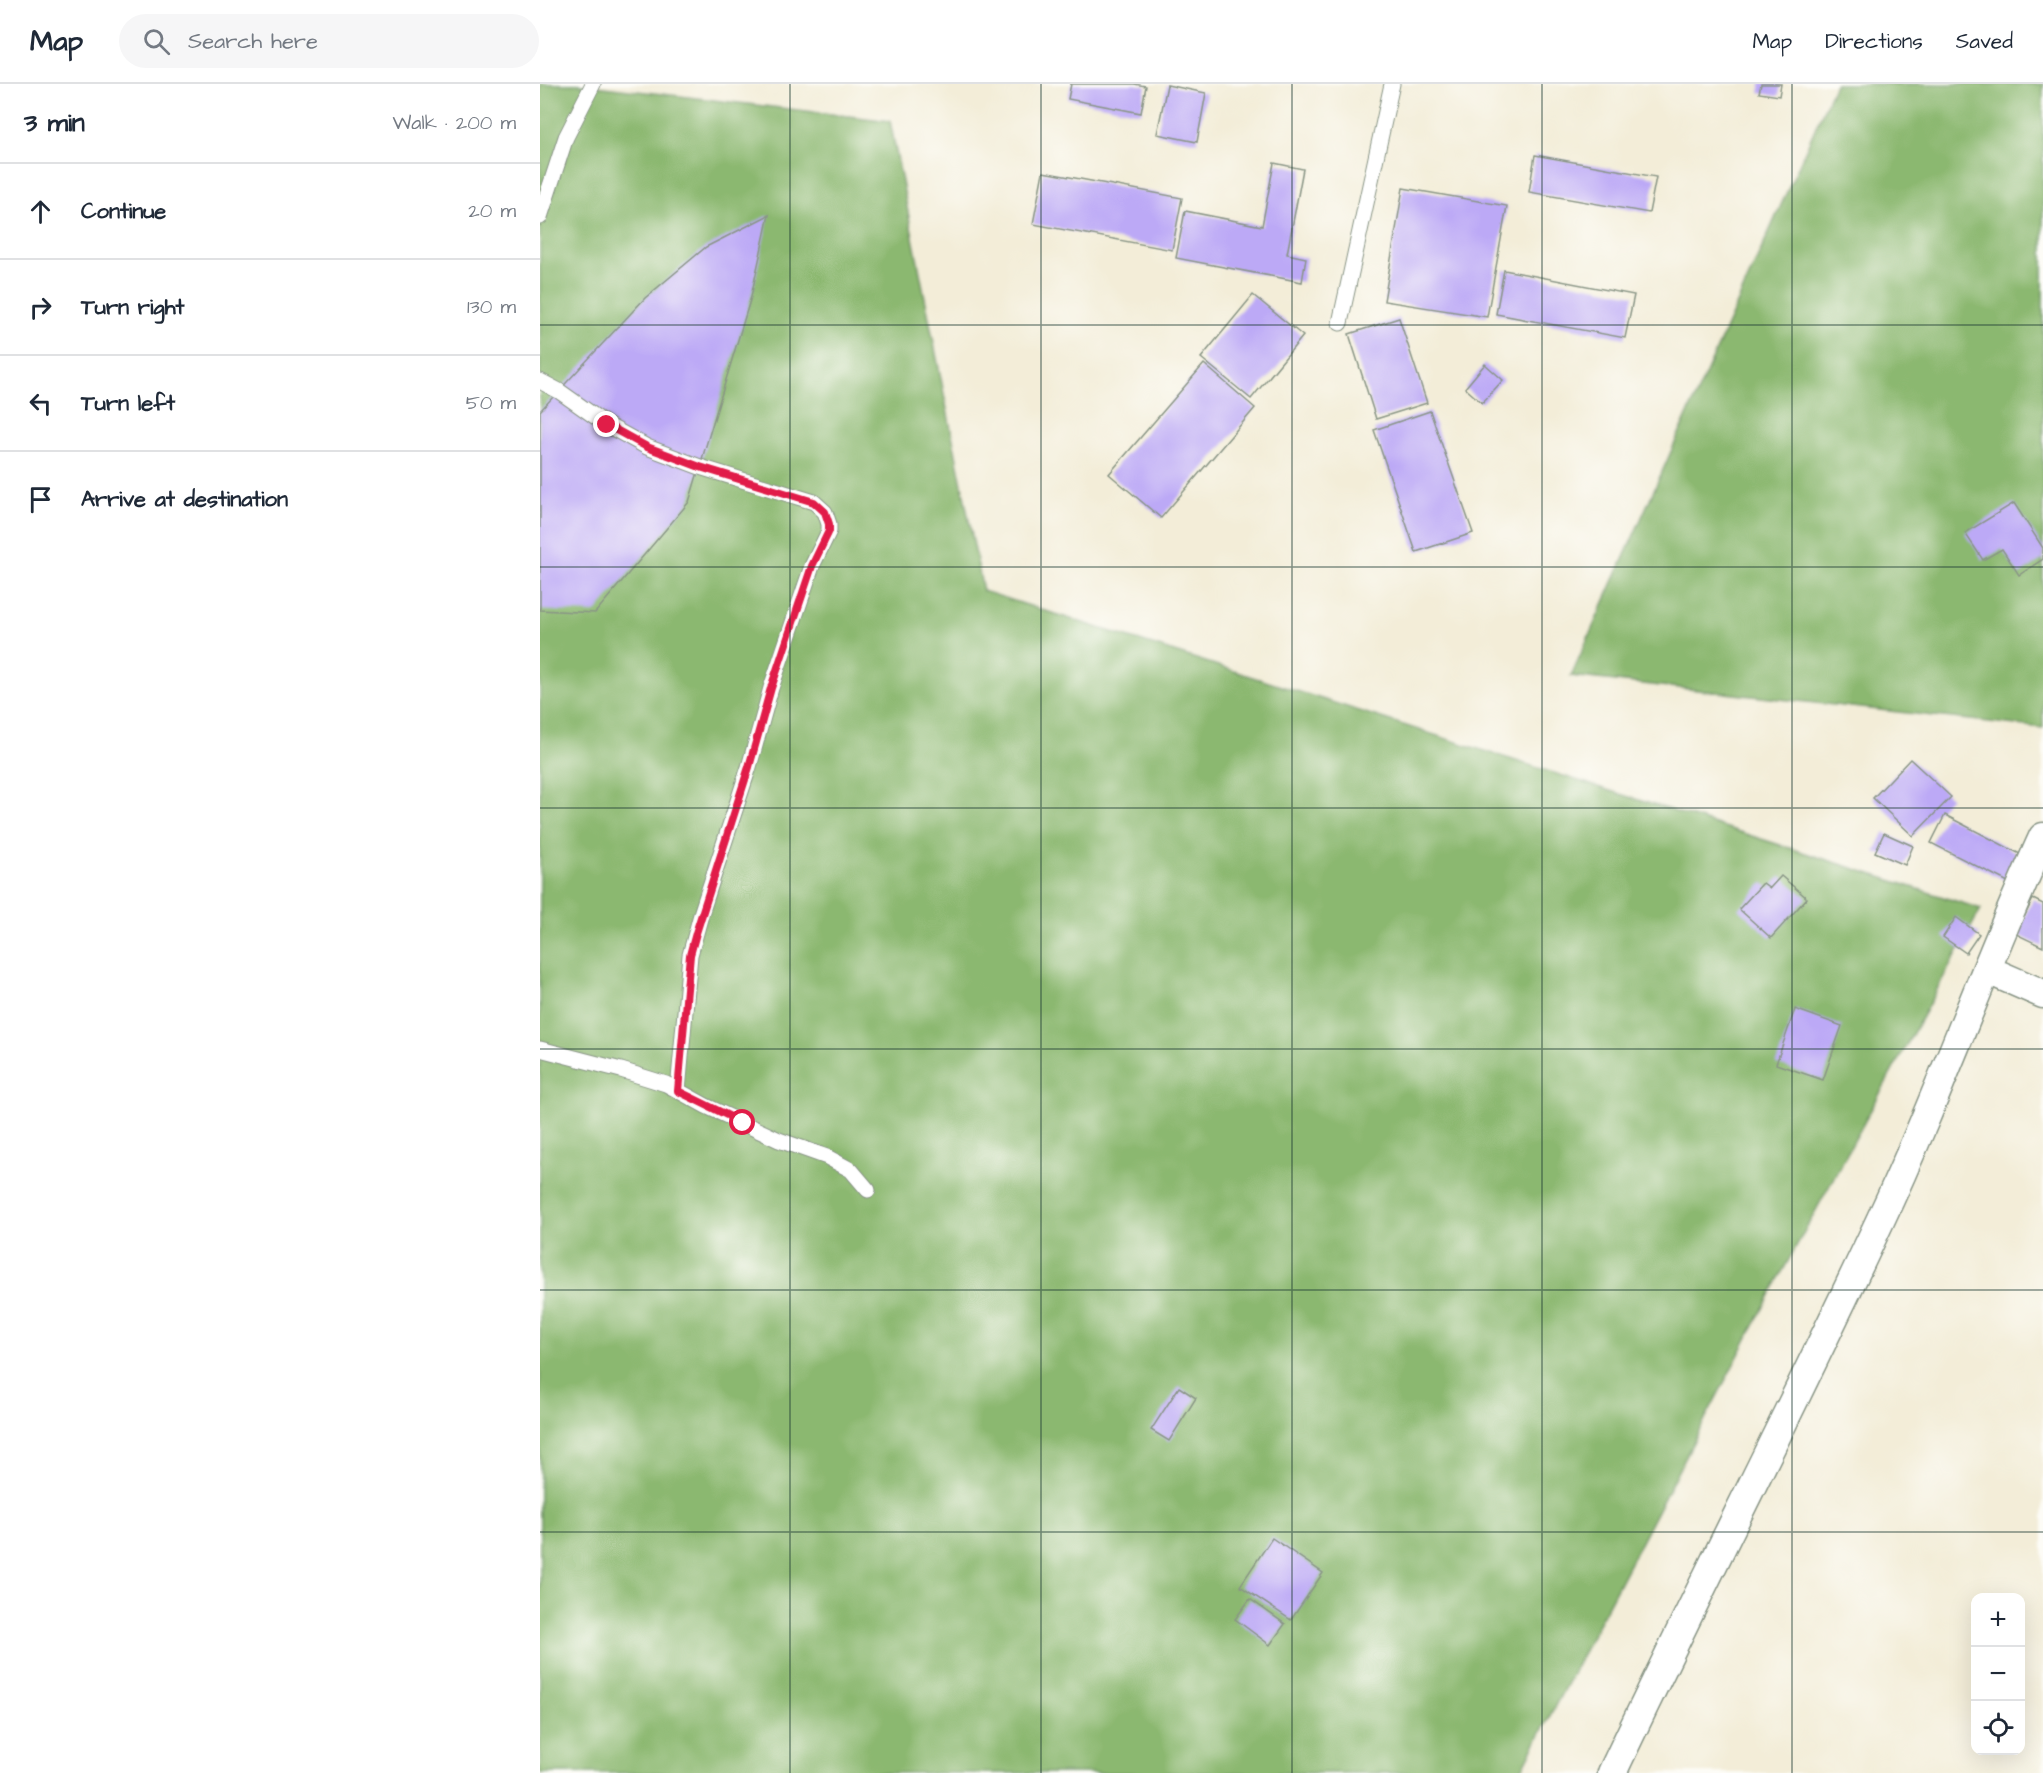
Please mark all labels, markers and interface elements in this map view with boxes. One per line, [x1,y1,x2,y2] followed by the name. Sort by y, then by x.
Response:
[119,14,539,68] search box
[30,22,83,61] text: Map
[140,25,173,58] icon: search
[188,26,318,57] text: Search here
[1752,27,1792,56] text: Map
[1825,27,1923,56] text: Directions
[1956,27,2013,56] text: Saved
[24,105,85,141] text: 3 min
[393,109,516,137] text: Walk · 200 m
[24,195,57,228] icon: ahead
[81,196,166,227] text: Continue
[468,197,516,225] text: 20 m
[24,291,57,324] icon: right
[81,292,184,323] text: Turn right
[467,293,516,321] text: 130 m
[24,387,57,420] icon: left
[81,388,175,419] text: Turn left
[466,389,516,417] text: 50 m
[593,411,619,437] route end
[24,483,57,516] icon: arrive
[81,484,288,515] text: Arrive at destination
[729,1109,755,1135] route start
[1971,1593,2025,1755] map controls
[1971,1593,2025,1647] button: +
[1971,1647,2025,1701] button: −
[1971,1701,2025,1755] button: locate

